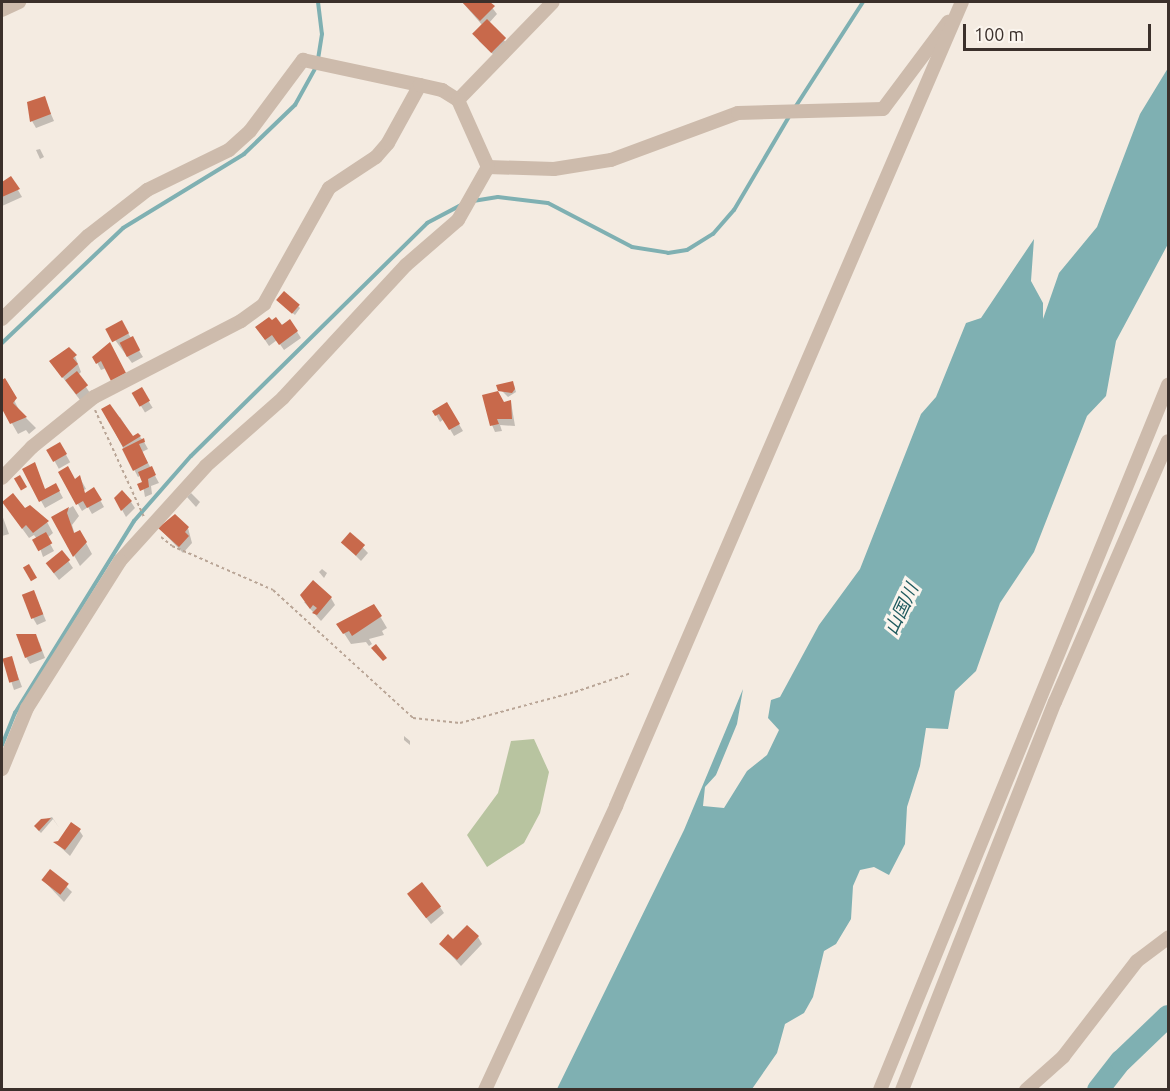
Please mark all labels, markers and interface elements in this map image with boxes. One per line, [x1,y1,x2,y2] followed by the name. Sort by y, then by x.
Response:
[966,12,1154,50] scale bar
[974,24,1024,44] text: 100 m
[880,580,922,638] water label: 山国川

